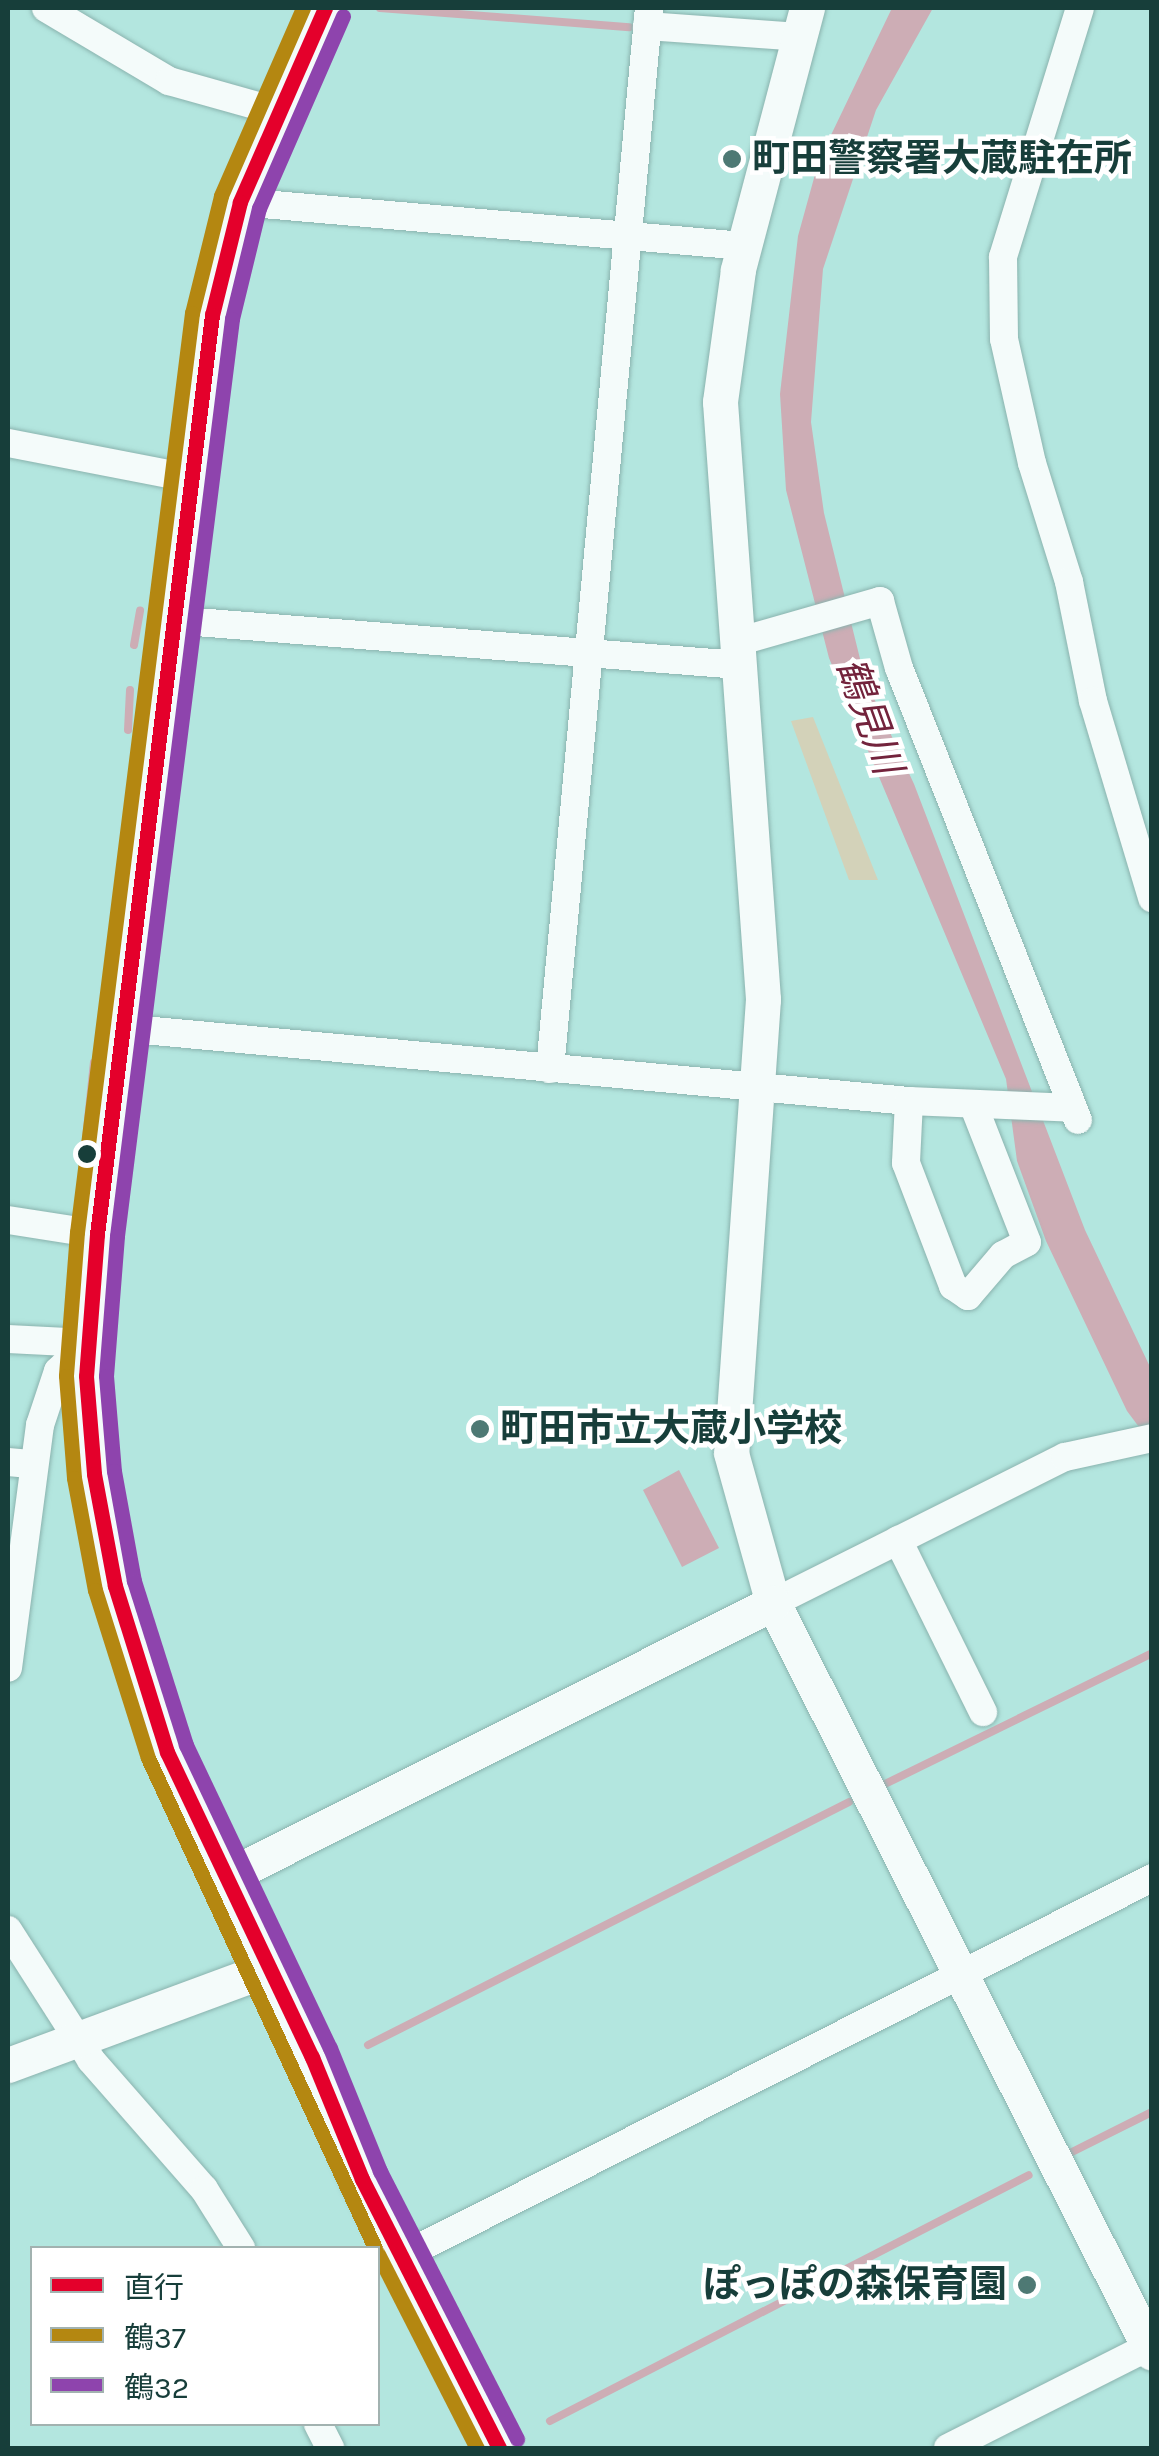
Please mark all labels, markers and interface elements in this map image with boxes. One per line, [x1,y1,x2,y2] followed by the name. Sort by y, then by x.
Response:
[752,136,1132,182] place label: 町田警察署大蔵駐在所
[721,148,743,170] marker: 町田警察署大蔵駐在所
[826,651,912,781] water label: 鶴見川
[77,1144,97,1164] unlabelled marker
[500,1406,842,1452] place label: 町田市立大蔵小学校
[469,1418,491,1440] marker: 町田市立大蔵小学校
[30,2246,380,2426] legend
[703,2262,1007,2308] place label: ぽっぽの森保育園
[124,2270,184,2306] text: 直行
[1016,2274,1038,2296] marker: ぽっぽの森保育園
[124,2320,186,2356] text: 鶴37
[124,2370,189,2406] text: 鶴32

